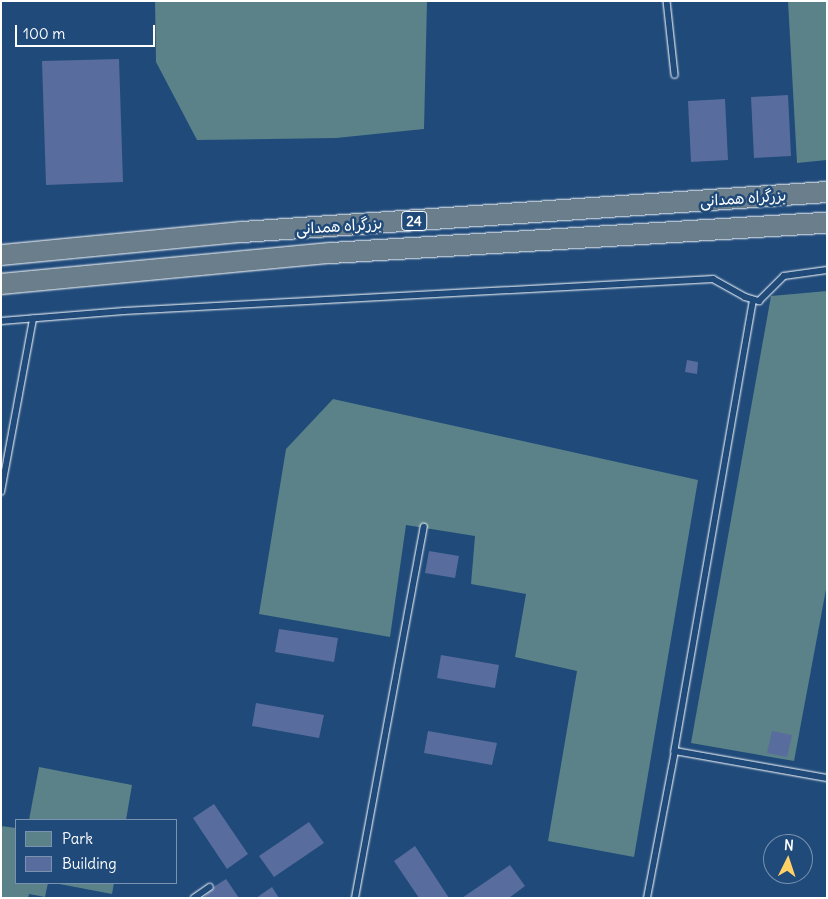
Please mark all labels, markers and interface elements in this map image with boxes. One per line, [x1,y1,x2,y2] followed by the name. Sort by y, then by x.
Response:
[18,15,158,47] scale bar
[23,24,65,43] text: 100 m
[699,186,787,210] street label: بزرگراه همدانی
[400,210,428,232] road number: 24
[295,214,383,238] street label: بزرگراه همدانی
[15,819,178,884] legend
[62,829,93,848] text: Park
[763,834,813,884] north arrow
[784,836,794,854] text: N
[62,854,117,873] text: Building

